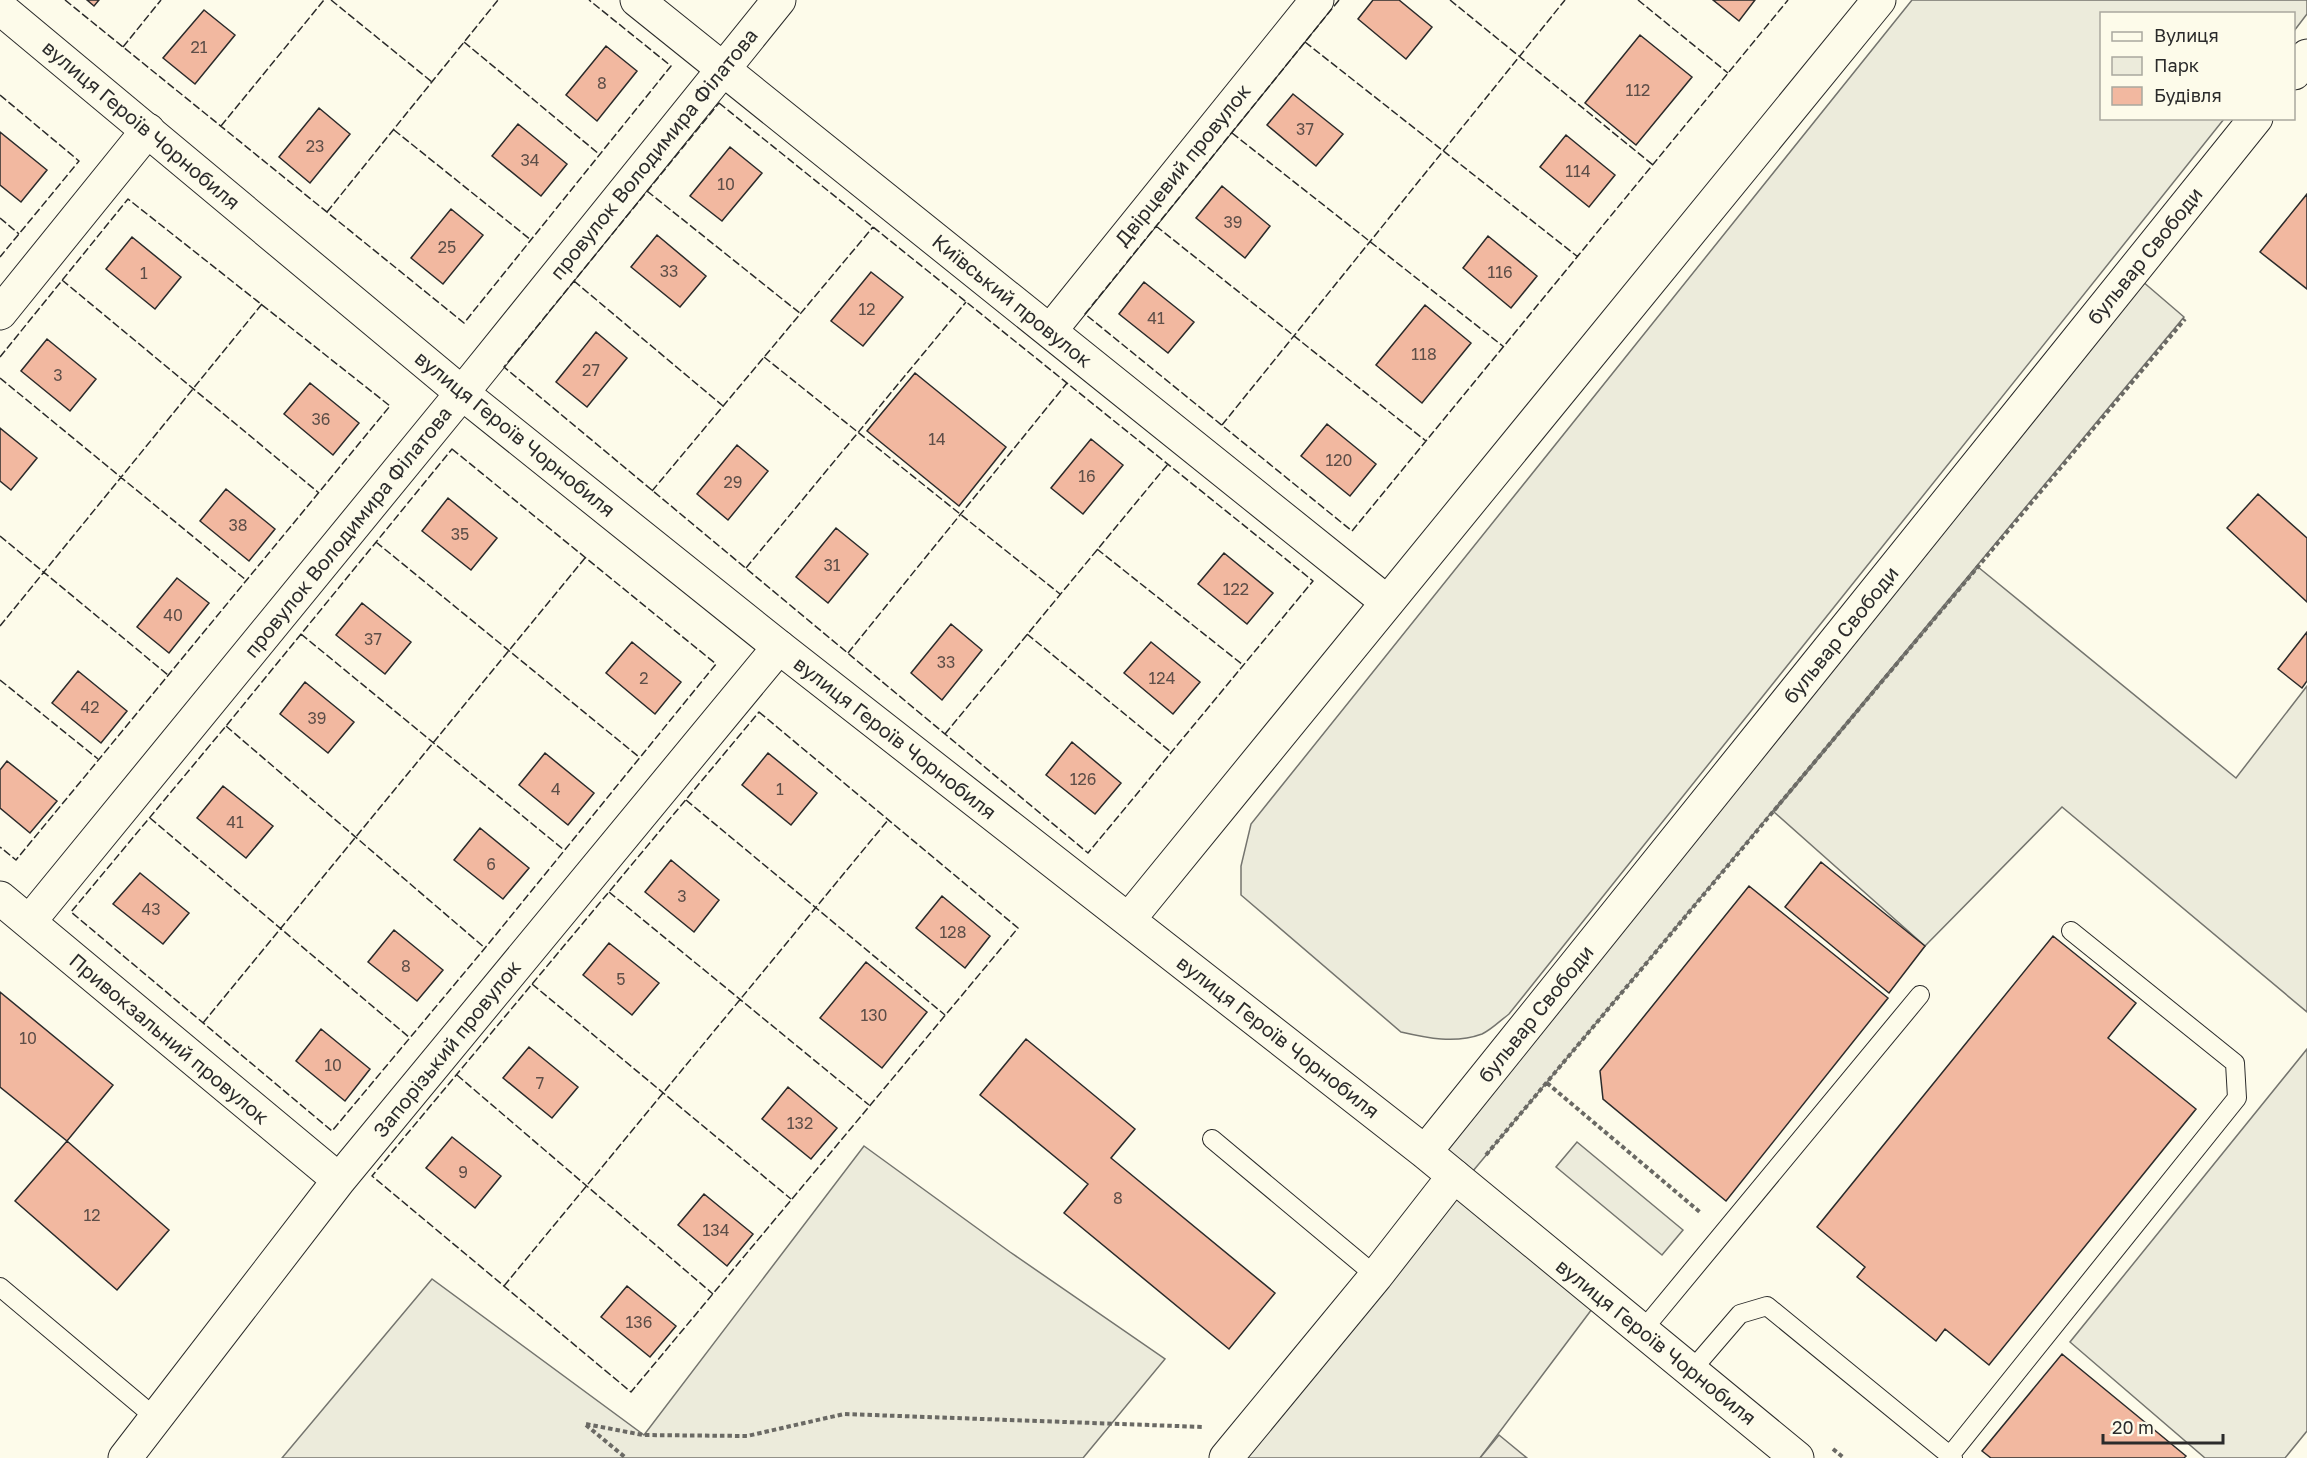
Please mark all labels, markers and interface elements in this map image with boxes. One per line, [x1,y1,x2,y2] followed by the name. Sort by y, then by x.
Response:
[2100,12,2295,120] legend
[544,23,762,284] street label: провулок Володимира Філатова
[2154,24,2219,46] text: Вулиця
[38,35,245,214] street label: вулиця Героїв Чорнобиля
[190,37,208,57] house number: 21
[2154,54,2199,76] text: Парк
[597,73,607,93] house number: 8
[1110,79,1255,250] street label: Двірцевий провулок
[1626,80,1650,100] house number: 112
[2154,84,2222,106] text: Будівля
[1296,119,1314,139] house number: 37
[306,136,324,156] house number: 23
[520,150,540,170] house number: 34
[1565,161,1591,181] house number: 114
[717,174,735,194] house number: 10
[2082,182,2207,329] street label: бульвар Свободи
[1223,212,1243,232] house number: 39
[928,228,1097,372] street label: Київський провулок
[438,237,456,257] house number: 25
[660,261,678,281] house number: 33
[1487,262,1513,282] house number: 116
[140,263,148,283] house number: 1
[858,299,876,319] house number: 12
[1147,308,1165,328] house number: 41
[1411,344,1437,364] house number: 118
[411,345,620,521] street label: вулиця Героїв Чорнобиля
[582,360,600,380] house number: 27
[53,365,63,385] house number: 3
[238,401,456,662] street label: провулок Володимира Філатова
[311,409,331,429] house number: 36
[928,429,946,449] house number: 14
[1326,450,1352,470] house number: 120
[1078,466,1096,486] house number: 16
[724,472,742,492] house number: 29
[228,515,248,535] house number: 38
[451,524,469,544] house number: 35
[823,555,841,575] house number: 31
[1778,561,1903,708] street label: бульвар Свободи
[1223,579,1249,599] house number: 122
[163,605,183,625] house number: 40
[364,629,382,649] house number: 37
[790,651,1002,824] street label: вулиця Героїв Чорнобиля
[937,652,955,672] house number: 33
[639,668,649,688] house number: 2
[1149,668,1175,688] house number: 124
[80,697,100,717] house number: 42
[307,708,327,728] house number: 39
[1070,769,1096,789] house number: 126
[551,779,561,799] house number: 4
[776,779,784,799] house number: 1
[226,812,244,832] house number: 41
[486,854,496,874] house number: 6
[677,886,687,906] house number: 3
[141,899,161,919] house number: 43
[940,922,966,942] house number: 128
[1473,940,1598,1087] street label: бульвар Свободи
[65,948,274,1129] street label: Привокзальний провулок
[1173,950,1385,1123] street label: вулиця Героїв Чорнобиля
[367,955,525,1142] street label: Запорізький провулок
[401,956,411,976] house number: 8
[616,969,626,989] house number: 5
[860,1005,888,1025] house number: 130
[19,1028,37,1048] house number: 10
[324,1055,342,1075] house number: 10
[536,1073,544,1093] house number: 7
[787,1113,813,1133] house number: 132
[458,1162,468,1182] house number: 9
[1113,1188,1123,1208] house number: 8
[83,1205,101,1225] house number: 12
[703,1220,729,1240] house number: 134
[1552,1253,1761,1429] street label: вулиця Героїв Чорнобиля
[626,1312,652,1332] house number: 136
[2103,1407,2223,1445] scale bar
[2112,1416,2154,1438] text: 20 m

